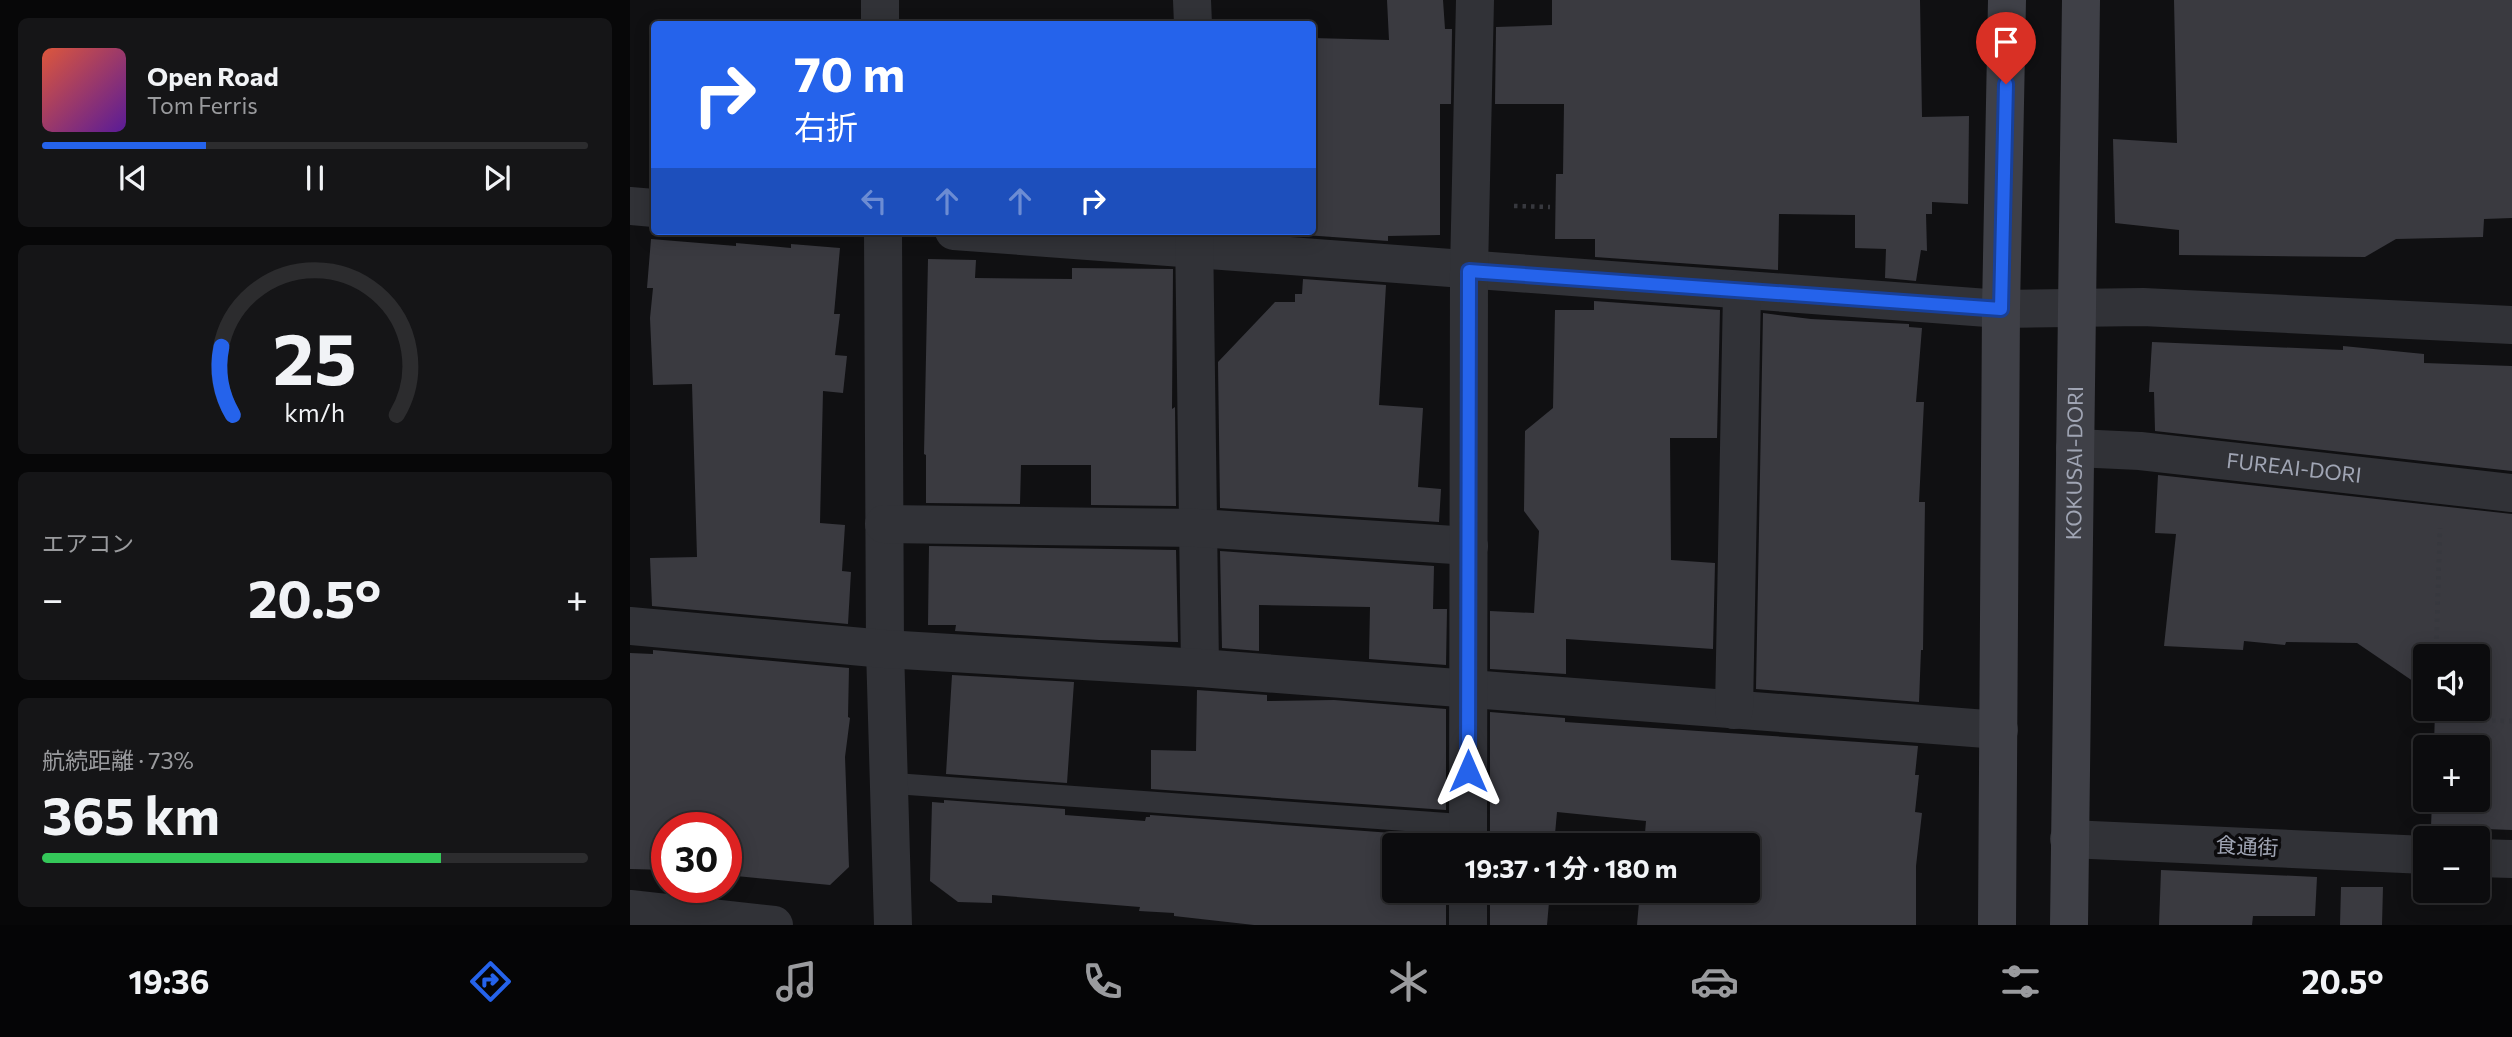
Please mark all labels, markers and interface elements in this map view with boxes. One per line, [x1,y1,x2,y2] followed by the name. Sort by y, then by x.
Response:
[1976,12.0,2036,84] pin
[1987,23,2025,61] icon: arrive
[794,42,905,102] text: 70 m
[679,49,770,140] icon: right
[147,60,279,91] text: Open Road
[147,91,258,119] text: Tom Ferris
[794,106,858,146] text: 右折
[114,159,152,197] icon: previous
[296,159,334,197] icon: pause
[478,159,516,197] icon: next
[855,182,893,220] icon: left
[928,182,966,220] icon: ahead
[1001,182,1039,220] icon: ahead
[1074,182,1112,220] icon: right
[273,312,357,401] text: 25
[2060,386,2087,540] street label: KOKUSAI-DORI
[285,397,345,427] text: km/h
[2225,447,2363,487] street label: FUREAI-DORI
[42,529,134,557] text: エアコン
[248,565,381,629] text: 20.5°
[42,574,64,621] text: −
[566,574,588,621] text: +
[2413,644,2490,903] map controls
[2413,644,2490,721] button: sound
[1431,734,1505,808] position arrow
[2413,735,2490,812] button: +
[42,746,194,774] text: 航続距離 · 73%
[42,782,220,846] text: 365 km
[651,812,742,903] speed limit sign: 30
[2413,826,2490,903] button: −
[2215,831,2279,860] street label: 食通街
[1465,852,1678,883] text: 19:37 · 1 分 · 180 m
[466,957,515,1006] icon: directions
[772,957,821,1006] icon: music
[1078,957,1127,1006] icon: phone
[1384,957,1433,1006] icon: climate
[1690,957,1739,1006] icon: car
[1996,957,2045,1006] icon: filters
[128,961,210,1001] text: 19:36
[2301,961,2384,1001] text: 20.5°

